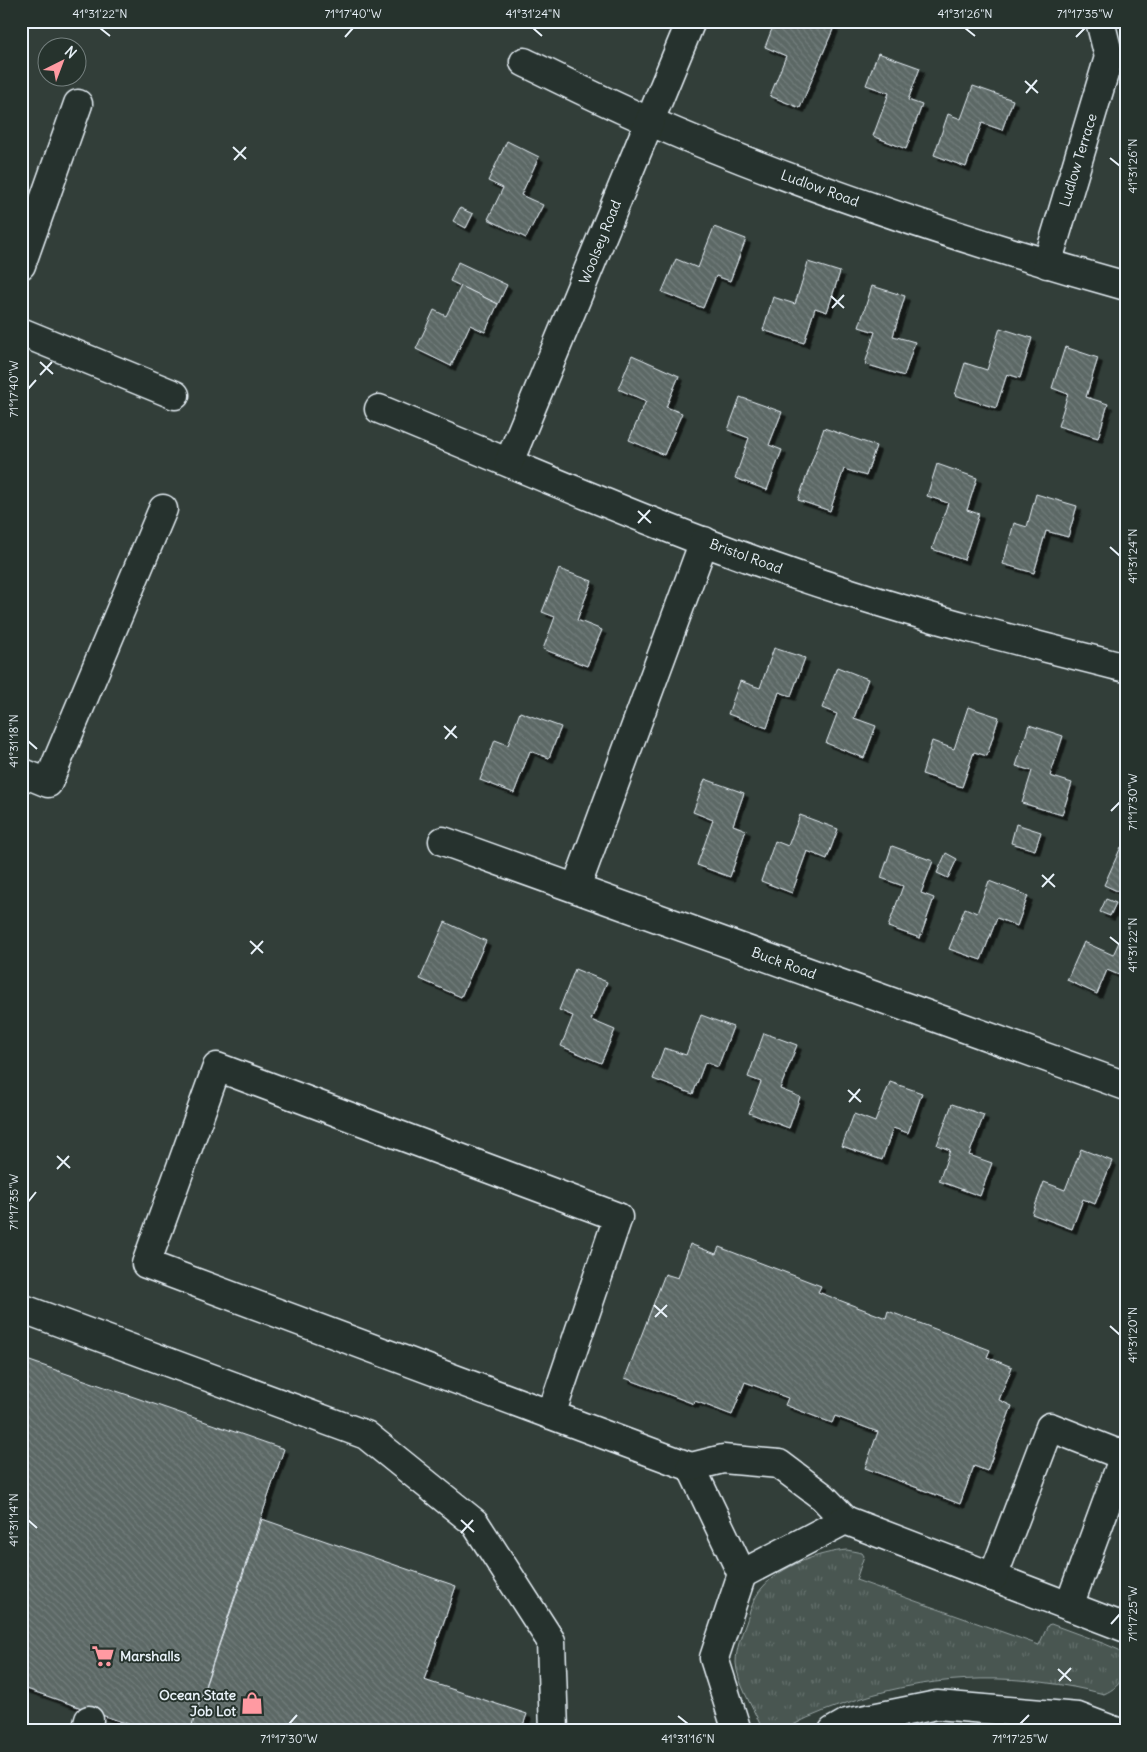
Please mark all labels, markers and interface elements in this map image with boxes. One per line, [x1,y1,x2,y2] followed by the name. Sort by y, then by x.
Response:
[73,6,127,21] text: 41°31'22"N
[324,6,382,21] text: 71°17'40"W
[505,6,561,21] text: 41°31'24"N
[937,6,993,21] text: 41°31'26"N
[1057,6,1113,21] text: 71°17'35"W
[38,38,88,88] north arrow
[61,42,80,62] text: N
[1055,111,1101,209] street label: Ludlow Terrace
[1125,138,1140,194] text: 41°31'26"N
[778,166,862,210] street label: Ludlow Road
[575,197,625,287] street label: Woolsey Road
[6,360,21,418] text: 71°17'40"W
[1125,528,1140,584] text: 41°31'24"N
[707,534,785,578] street label: Bristol Road
[6,714,21,768] text: 41°31'18"N
[1125,773,1140,831] text: 71°17'30"W
[1125,918,1140,972] text: 41°31'22"N
[749,943,819,983] street label: Buck Road
[6,1174,21,1230] text: 71°17'35"W
[1125,1307,1140,1363] text: 41°31'20"N
[6,1493,21,1547] text: 41°31'14"N
[1125,1586,1140,1642] text: 71°17'25"W
[90,1643,116,1669] supermarket icon: Marshalls
[120,1647,181,1665] place label: Marshalls
[159,1686,236,1720] place label: Ocean State Job Lot
[239,1690,265,1716] shop icon: Ocean State Job Lot
[260,1731,318,1746] text: 71°17'30"W
[661,1731,715,1746] text: 41°31'16"N
[992,1731,1048,1746] text: 71°17'25"W

